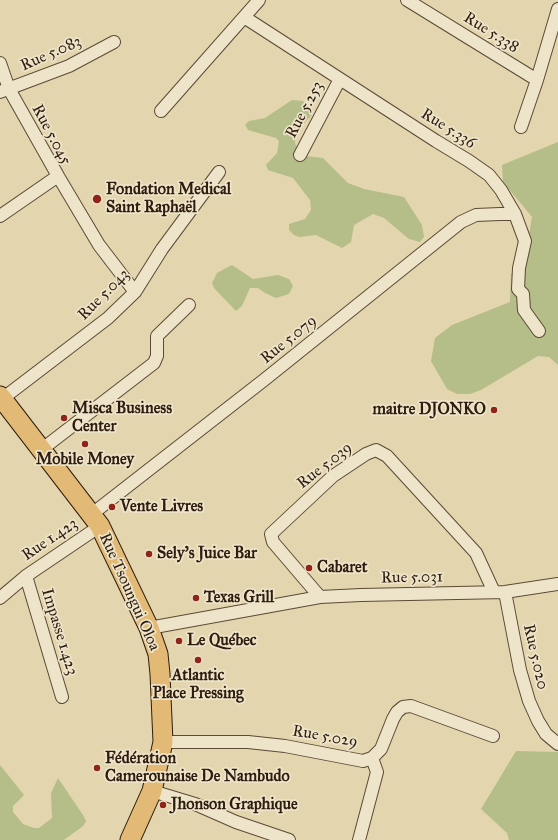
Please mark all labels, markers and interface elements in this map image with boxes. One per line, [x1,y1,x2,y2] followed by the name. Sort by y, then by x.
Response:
[460,9,522,57] street label: Rue 5.338
[18,32,84,76] street label: Rue 5.083
[282,78,328,142] street label: Rue 5.253
[27,101,75,169] street label: Rue 5.045
[417,105,479,153] street label: Rue 5.336
[106,180,231,218] place label: Fondation Medical Saint Raphaël
[91,193,103,205] marker: Fondation Medical Saint Raphaël
[74,265,134,325] street label: Rue 5.043
[257,312,321,368] street label: Rue 5.079
[72,399,172,437] place label: Misca Business Center
[373,400,486,420] place label: maitre DJONKO
[489,405,499,415] marker: maitre DJONKO
[59,413,69,423] marker: Misca Business Center
[80,439,90,449] marker: Mobile Money
[294,439,356,493] street label: Rue 5.039
[36,450,134,470] place label: Mobile Money
[120,497,203,517] place label: Vente Livres
[107,502,117,512] marker: Vente Livres
[19,514,81,566] street label: Rue 1.423
[94,530,164,654] street label: Rue Tsoungui Oloa
[157,544,257,564] place label: Sely's Juice Bar
[144,549,154,559] marker: Sely's Juice Bar
[317,558,367,578] place label: Cabaret
[304,563,314,573] marker: Cabaret
[381,568,443,588] street label: Rue 5.031
[37,586,81,678] street label: Impasse 1.423
[204,588,274,608] place label: Texas Grill
[191,593,201,603] marker: Texas Grill
[518,622,552,692] street label: Rue 5.020
[187,631,257,651] place label: Le Québec
[174,636,184,646] marker: Le Québec
[193,655,203,665] marker: Atlantic Place Pressing
[153,666,243,704] place label: Atlantic Place Pressing
[291,722,359,752] street label: Rue 5.029
[105,749,290,787] place label: Fédération Camerounaise De Nambudo
[92,763,102,773] marker: Fédération Camerounaise De Nambudo
[171,795,298,815] place label: Jhonson Graphique
[158,800,168,810] marker: Jhonson Graphique

